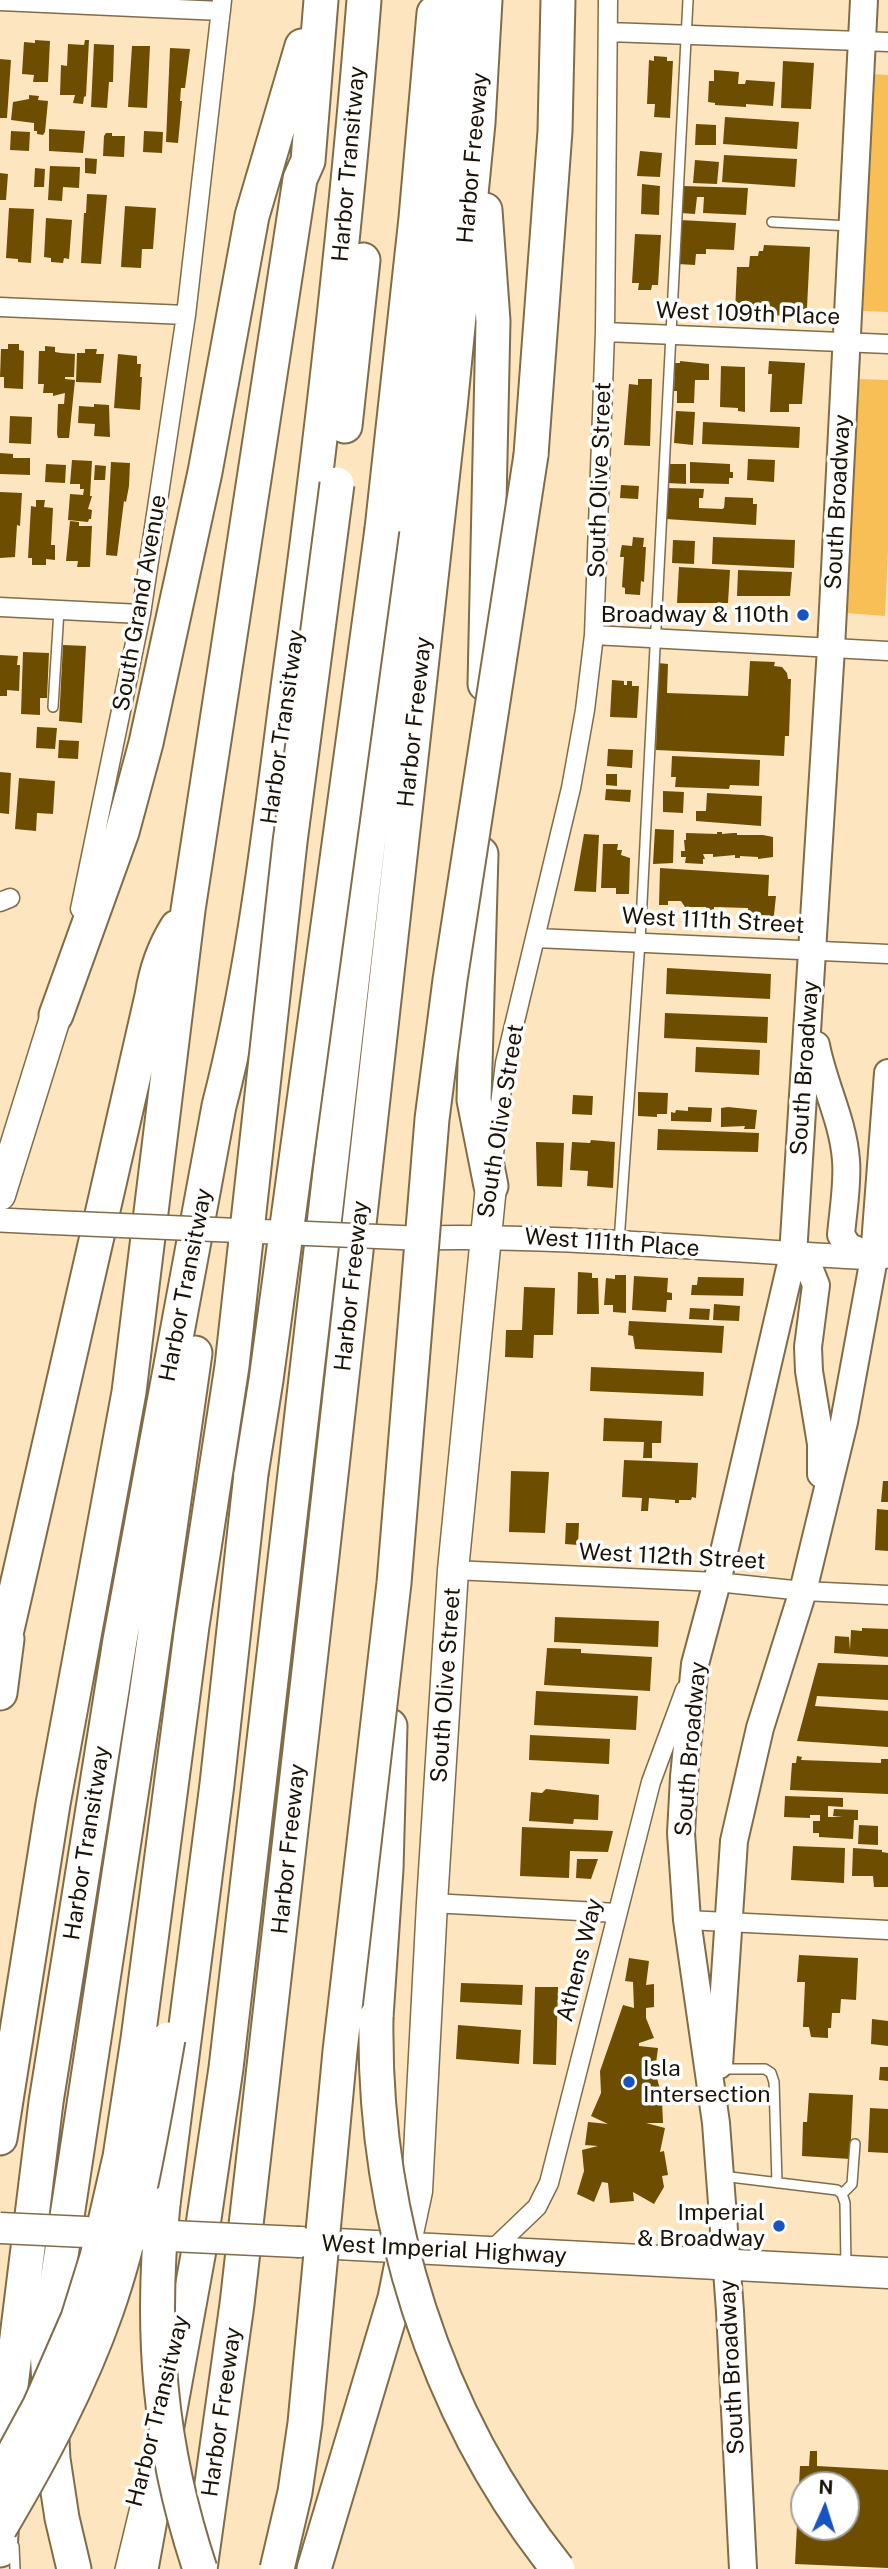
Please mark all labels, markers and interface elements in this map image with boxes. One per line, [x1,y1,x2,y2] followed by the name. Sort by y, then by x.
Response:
[327,65,371,263] street label: Harbor Transitway
[452,72,494,244] street label: Harbor Freeway
[655,297,841,331] street label: West 109th Place
[583,382,617,578] street label: South Olive Street
[820,414,856,590] street label: South Broadway
[107,493,173,713] street label: South Grand Avenue
[601,601,789,629] place label: Broadway & 110th
[795,607,811,623] marker: Broadway & 110th
[256,628,310,826] street label: Harbor Transitway
[392,635,438,809] street label: Harbor Freeway
[621,902,805,940] street label: West 111th Street
[785,980,825,1156] street label: South Broadway
[472,1022,530,1220] street label: South Olive Street
[154,1186,218,1384] street label: Harbor Transitway
[329,1199,375,1373] street label: Harbor Freeway
[524,1223,700,1263] street label: West 111th Place
[578,1538,766,1576] street label: West 112th Street
[425,1586,467,1784] street label: South Olive Street
[670,1660,712,1838] street label: South Broadway
[58,1744,116,1942] street label: Harbor Transitway
[266,1762,312,1936] street label: Harbor Freeway
[551,1895,609,2025] street label: Athens Way
[643,2055,770,2109] place label: Isla Intersection
[621,2074,637,2090] marker: Isla Intersection
[637,2199,765,2253] place label: Imperial & Broadway
[771,2218,787,2234] marker: Imperial & Broadway
[321,2230,567,2270] street label: West Imperial Highway
[714,2279,750,2455] street label: South Broadway
[121,2312,195,2510] street label: Harbor Transitway
[196,2325,248,2499] street label: Harbor Freeway
[790,2471,860,2541] north arrow
[818,2476,834,2498] text: N

